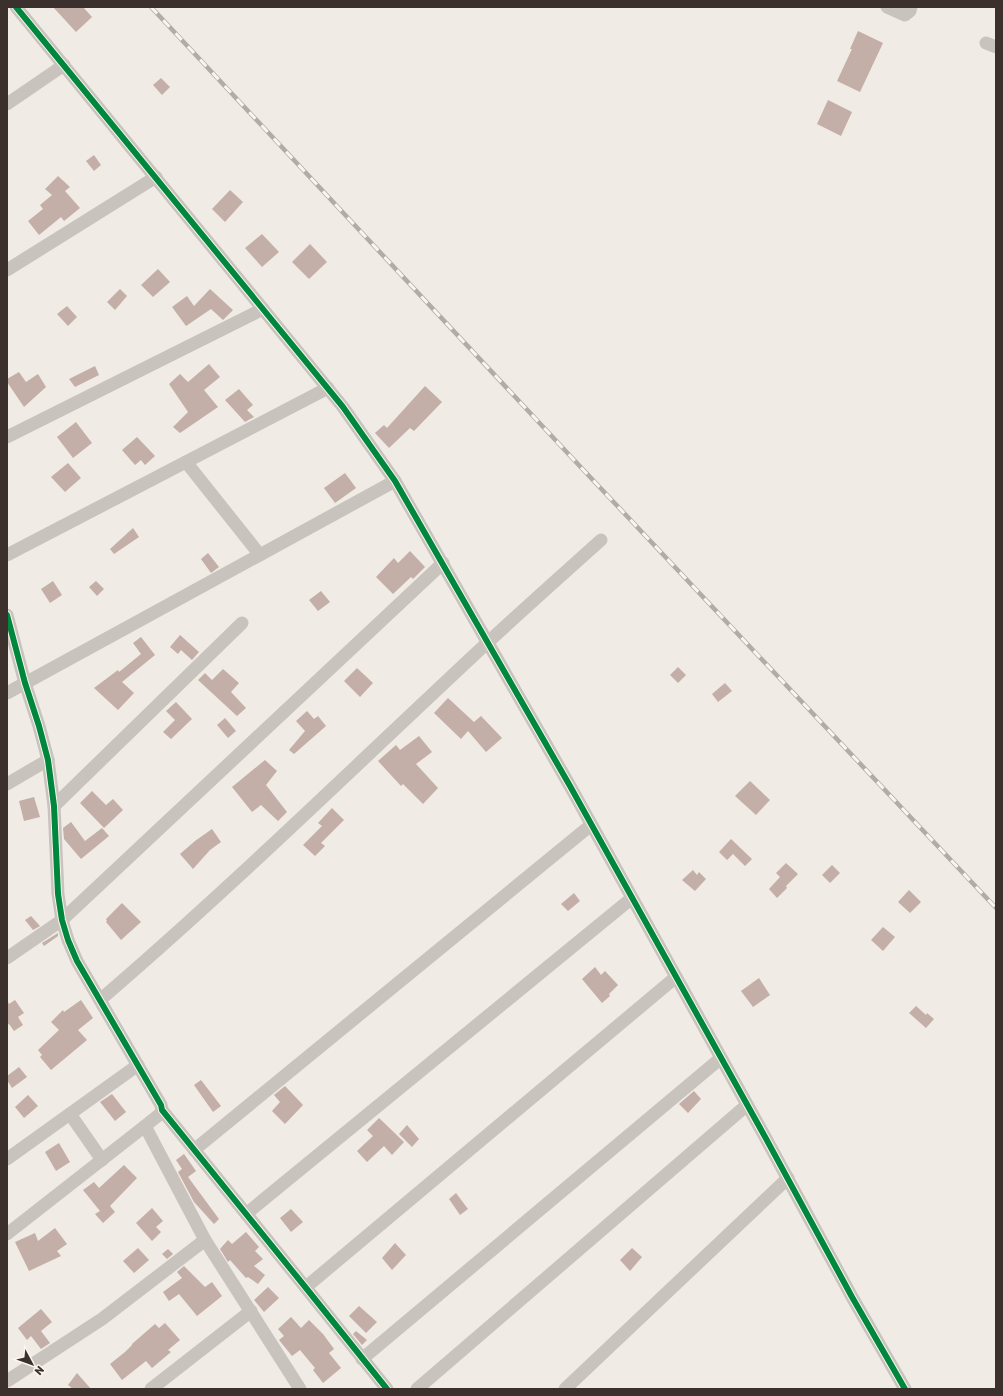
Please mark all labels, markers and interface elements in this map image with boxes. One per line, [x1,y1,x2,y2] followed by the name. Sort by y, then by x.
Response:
[12,1344,52,1384] north arrow
[32,1363,47,1378] text: N

